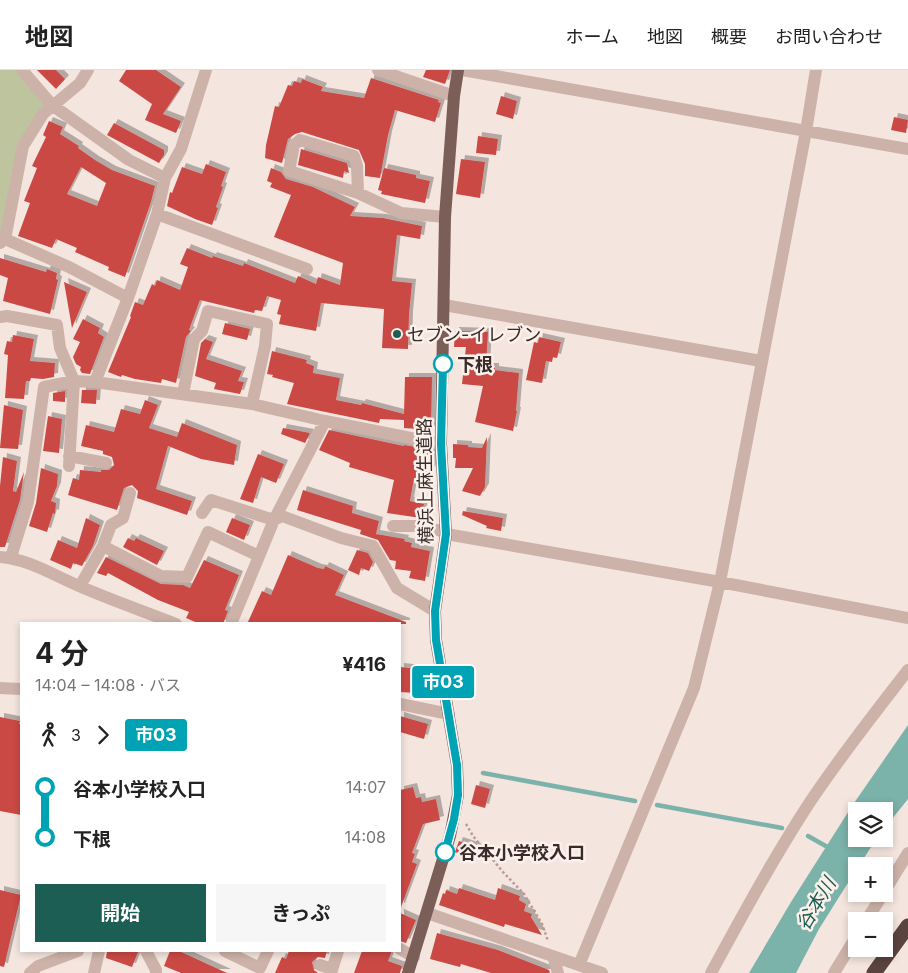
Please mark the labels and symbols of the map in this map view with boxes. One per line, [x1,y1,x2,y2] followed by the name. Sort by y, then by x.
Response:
[407,324,541,345] place label: セブン-イレブン
[391,328,403,340] marker: セブン-イレブン
[433,354,453,374] marker: 下根
[457,354,493,375] place label: 下根
[413,418,437,544] street label: 横浜上麻生道路
[414,666,472,698] line badge: 市03
[435,842,455,862] marker: 谷本小学校入口
[459,842,585,863] place label: 谷本小学校入口
[791,872,842,934] water label: 谷本川

